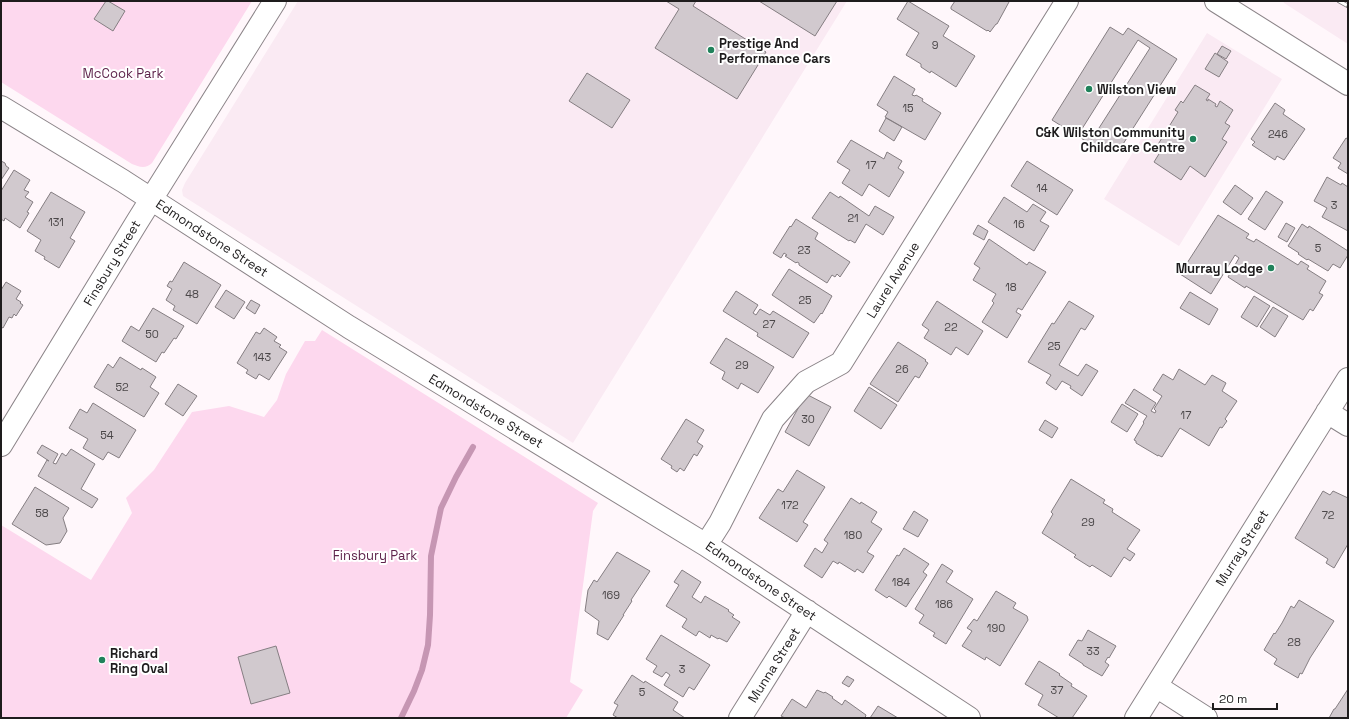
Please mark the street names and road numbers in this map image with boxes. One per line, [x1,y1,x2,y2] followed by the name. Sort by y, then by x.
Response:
[153,195,271,281] street label: Edmondstone Street
[80,217,144,309] street label: Finsbury Street
[863,239,923,321] street label: Laurel Avenue
[426,370,546,452] street label: Edmondstone Street
[1212,507,1272,589] street label: Murray Street
[702,537,820,625] street label: Edmondstone Street
[744,624,804,706] street label: Munna Street

